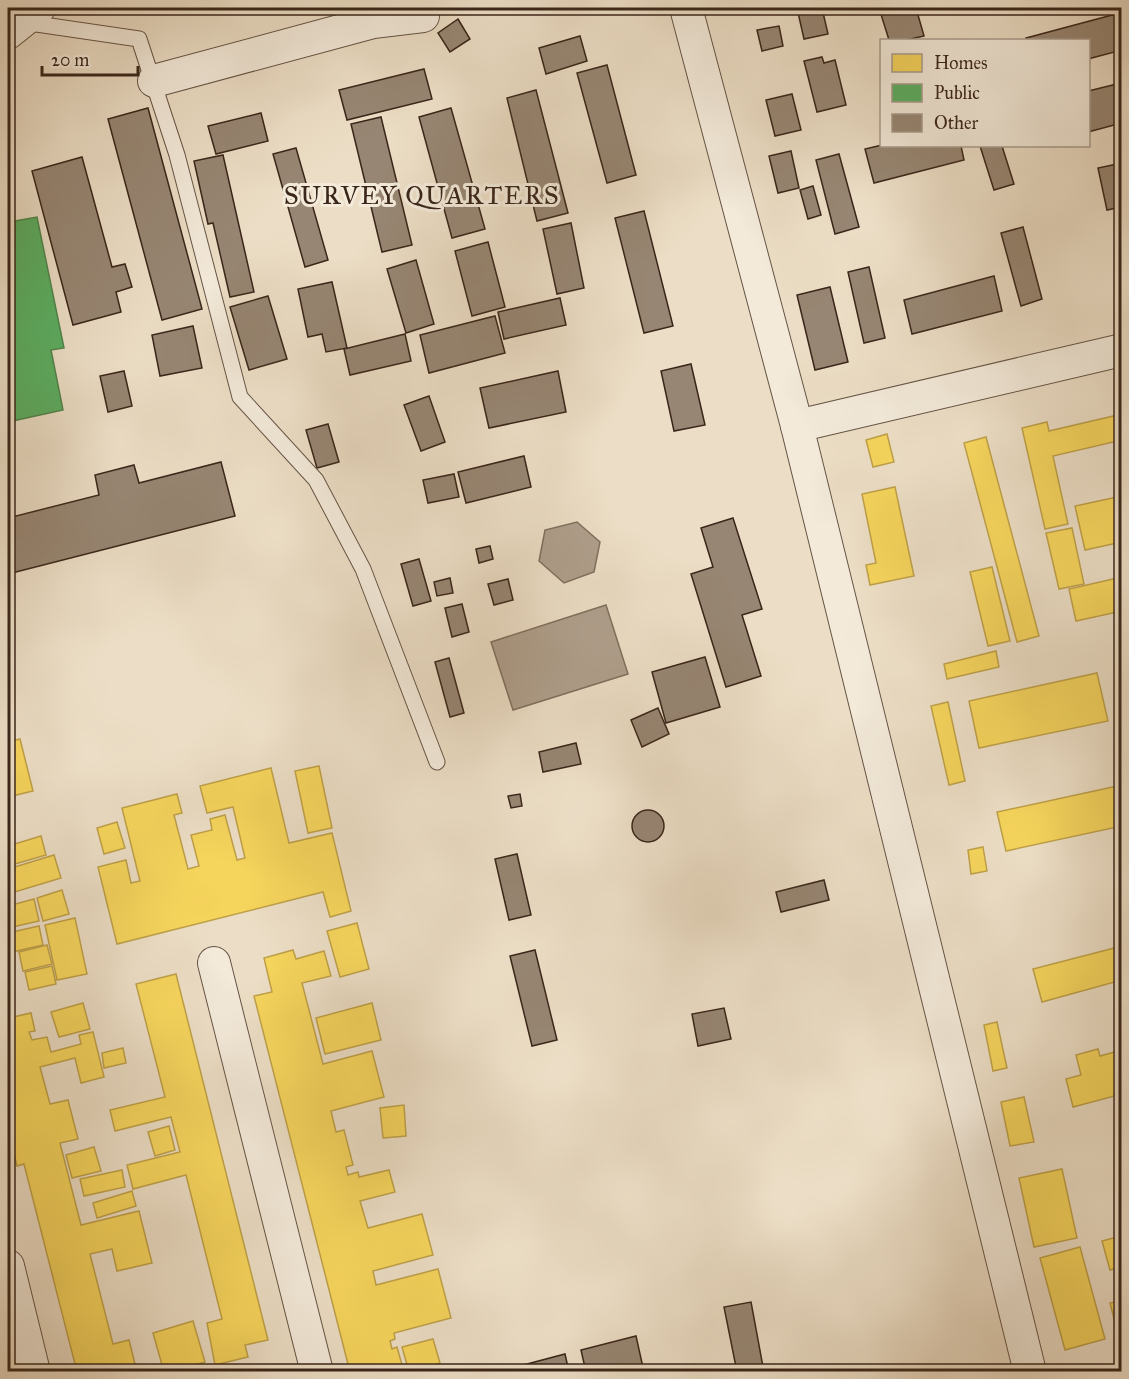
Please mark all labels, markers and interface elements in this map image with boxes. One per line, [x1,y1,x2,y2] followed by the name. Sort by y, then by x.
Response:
[42,39,138,77] scale bar
[880,39,1090,147] legend
[51,49,89,71] text: 20 m
[934,52,988,74] text: Homes
[934,82,980,104] text: Public
[934,112,979,134] text: Other
[284,179,560,211] district label: SURVEY QUARTERS

